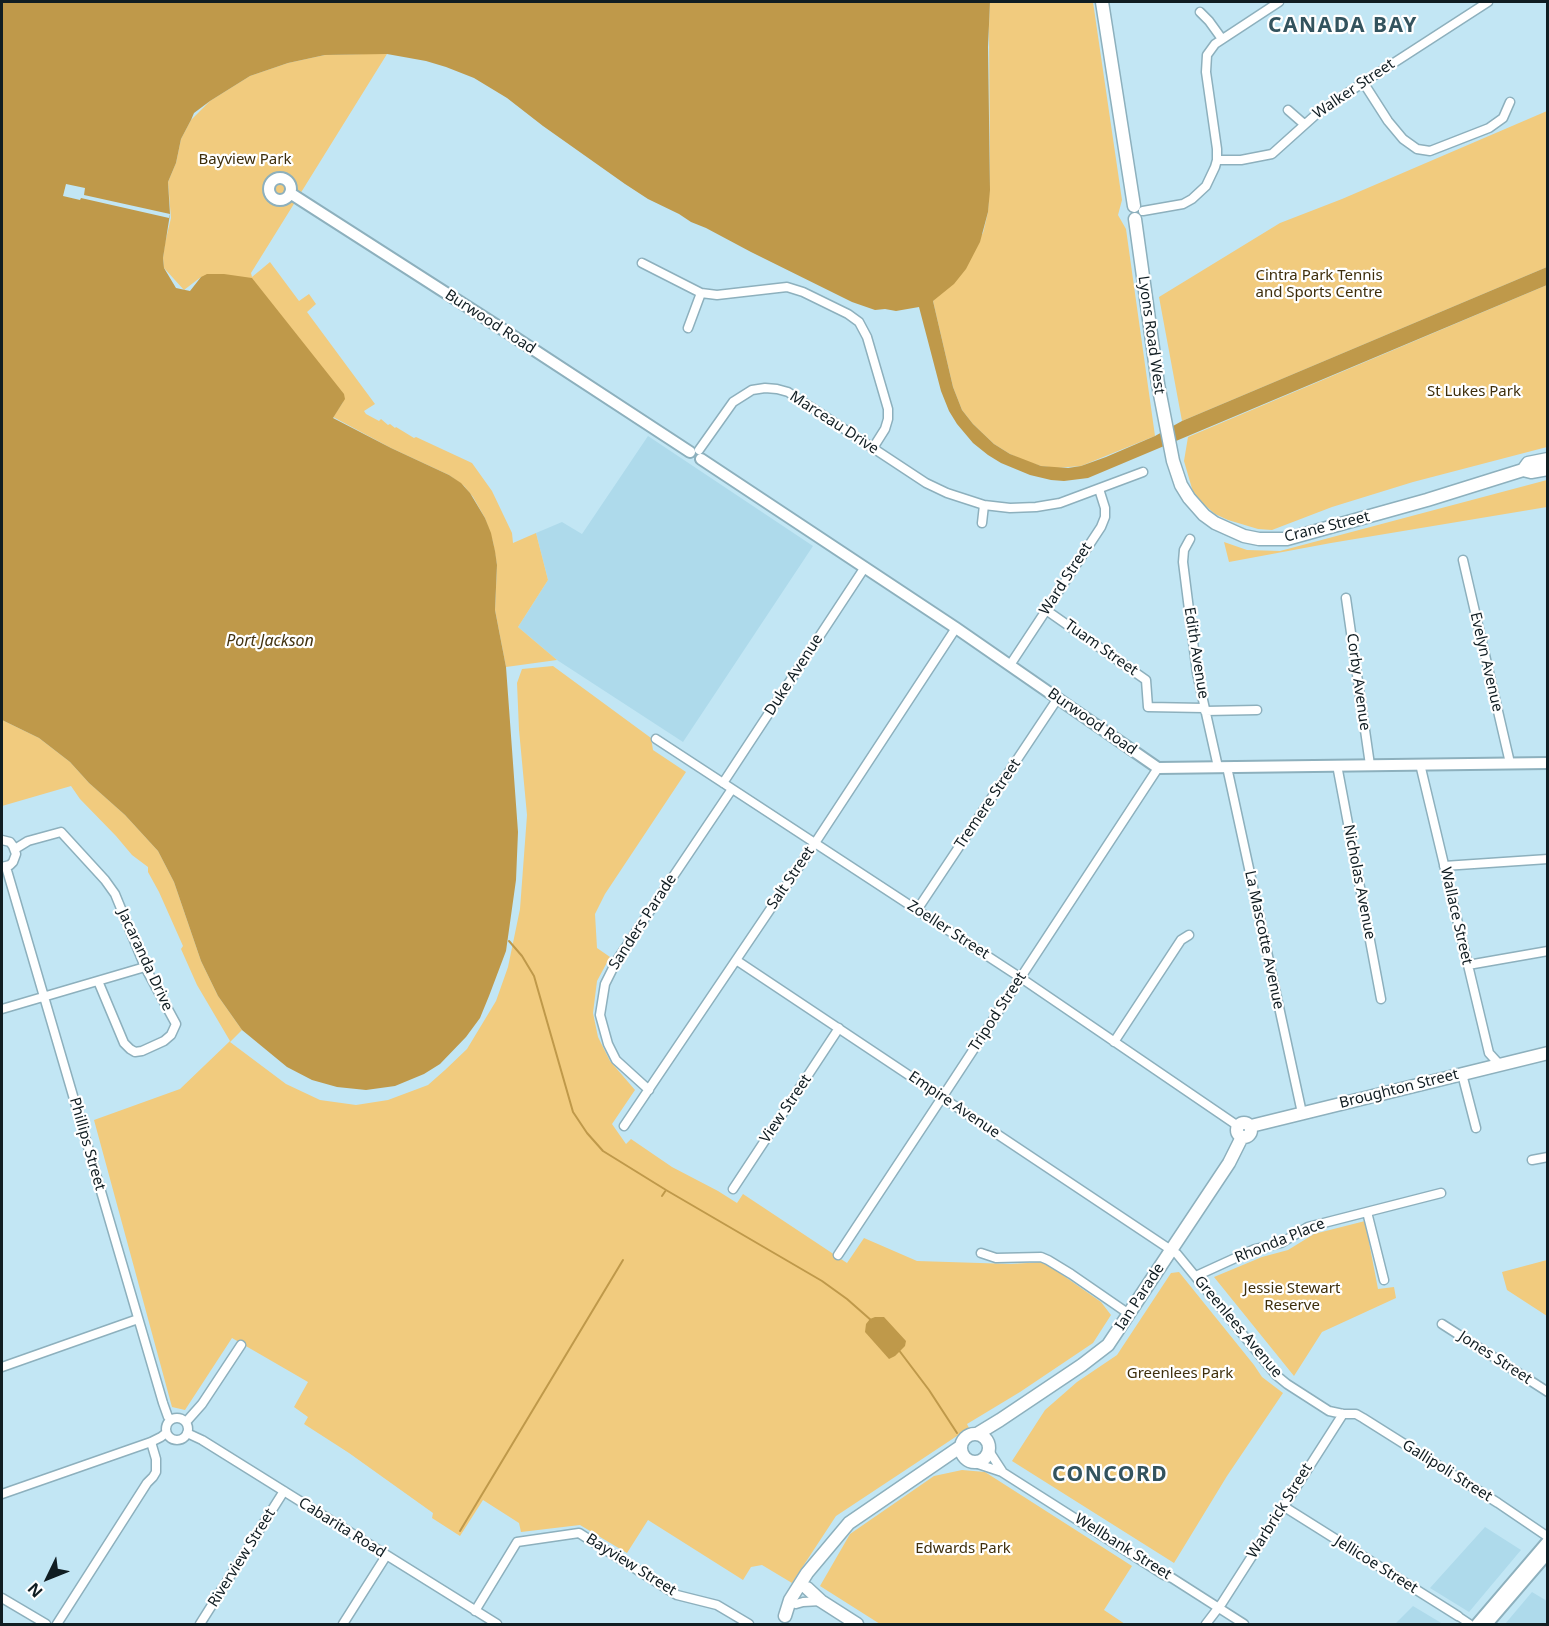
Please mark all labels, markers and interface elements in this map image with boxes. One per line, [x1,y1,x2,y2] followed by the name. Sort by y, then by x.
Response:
[1268,13,1418,39] district label: CANADA BAY
[1310,55,1398,123] street label: Walker Street
[199,151,291,169] park label: Bayview Park
[1255,267,1383,302] park label: Cintra Park Tennis and Sports Centre
[1134,275,1168,395] street label: Lyons Road West
[441,286,539,358] street label: Burwood Road
[1427,383,1521,401] park label: St Lukes Park
[786,388,882,458] street label: Marceau Drive
[1282,508,1372,546] street label: Crane Street
[1036,539,1096,619] street label: Ward Street
[1180,606,1212,700] street label: Edith Avenue
[1466,610,1506,714] street label: Evelyn Avenue
[1061,616,1141,680] street label: Tuam Street
[226,631,314,651] water label: Port Jackson
[761,631,827,719] street label: Duke Avenue
[1342,632,1374,732] street label: Corby Avenue
[1044,685,1140,759] street label: Burwood Road
[951,756,1025,852] street label: Tremere Street
[1339,823,1379,941] street label: Nicholas Avenue
[763,843,819,913] street label: Salt Street
[1436,865,1476,967] street label: Wallace Street
[1240,869,1288,1011] street label: La Mascotte Avenue
[605,871,681,973] street label: Sanders Parade
[904,897,992,963] street label: Zoeller Street
[114,906,176,1014] street label: Jacaranda Drive
[966,969,1030,1055] street label: Tripod Street
[1338,1066,1460,1112] street label: Broughton Street
[905,1068,1003,1142] street label: Empire Avenue
[757,1071,815,1147] street label: View Street
[65,1095,109,1193] street label: Phillips Street
[1232,1215,1328,1267] street label: Rhonda Place
[1112,1260,1168,1334] street label: Ian Parade
[1190,1272,1286,1382] street label: Greenlees Avenue
[1244,1280,1340,1315] park label: Jessie Stewart Reserve
[1455,1328,1535,1388] street label: Jones Street
[1127,1365,1233,1383] park label: Greenlees Park
[1399,1436,1495,1506] street label: Gallipoli Street
[1244,1460,1316,1562] street label: Warbrick Street
[1052,1462,1168,1488] district label: CONCORD
[295,1494,389,1562] street label: Cabarita Road
[205,1505,279,1611] street label: Riverview Street
[1071,1510,1175,1584] street label: Wellbank Street
[583,1530,679,1600] street label: Bayview Street
[1331,1532,1421,1598] street label: Jellicoe Street
[915,1540,1011,1558] park label: Edwards Park
[18,1548,78,1608] north arrow
[22,1578,47,1603] text: N

